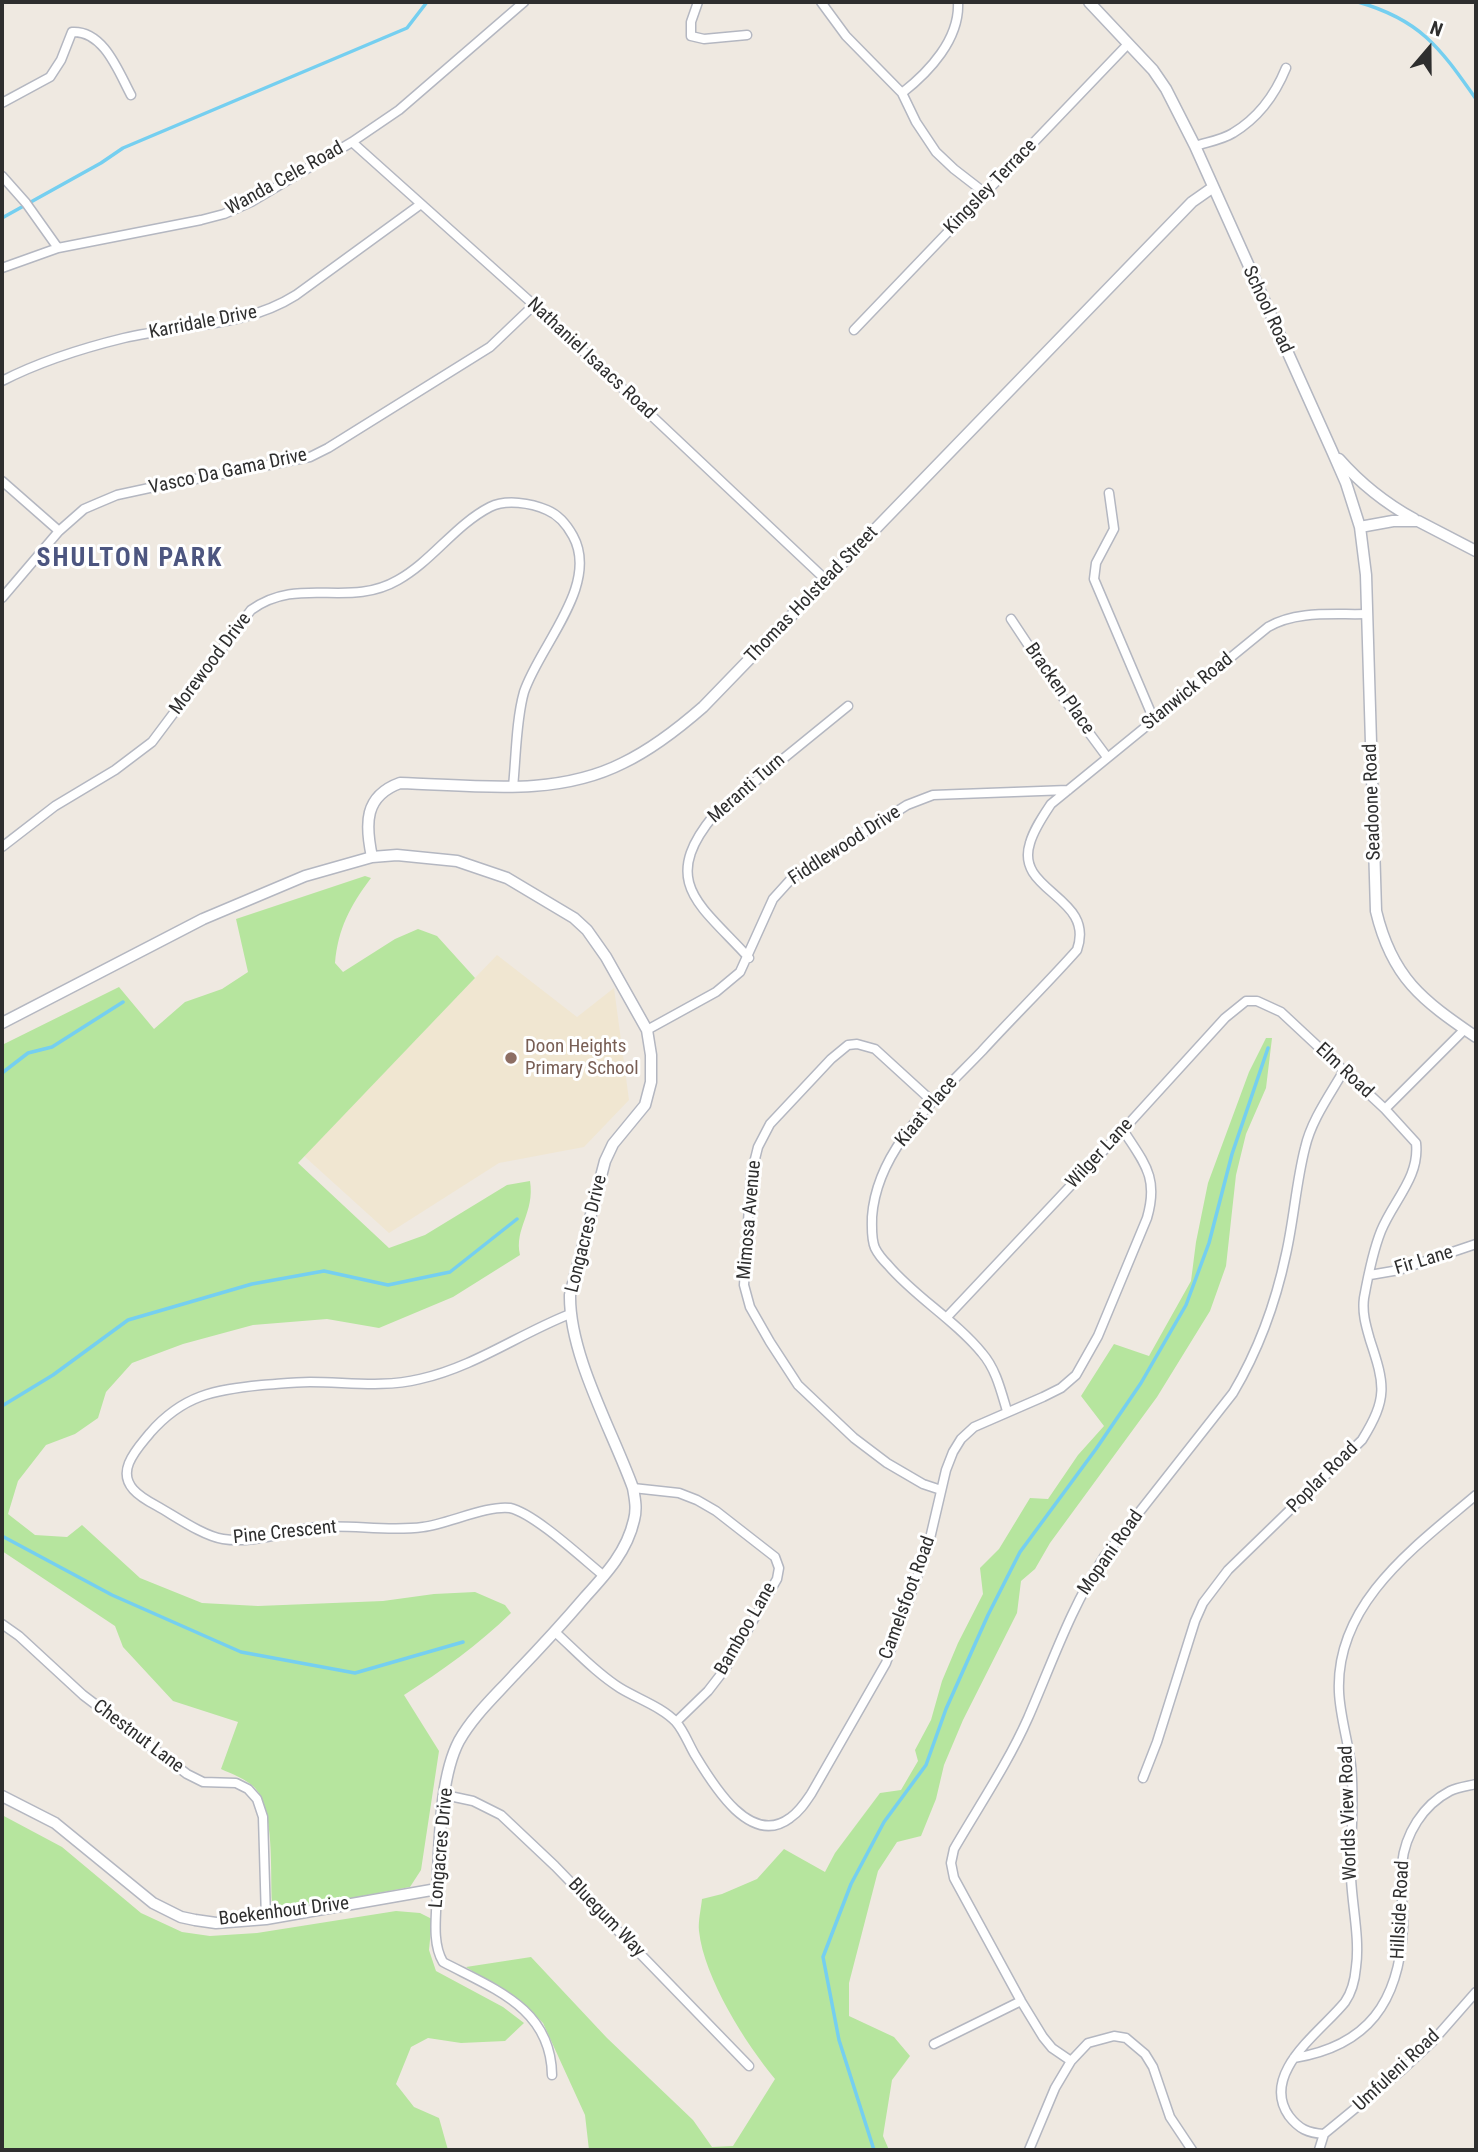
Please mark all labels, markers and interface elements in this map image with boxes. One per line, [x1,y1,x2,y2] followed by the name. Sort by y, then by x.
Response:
[1394,14,1464,84] north arrow
[1427,16,1446,42] text: N
[940,135,1042,239] street label: Kingsley Terrace
[222,137,348,221] street label: Wanda Cele Road
[1237,263,1297,357] street label: School Road
[522,294,660,424] street label: Nathaniel Isaacs Road
[147,301,259,345] street label: Karridale Drive
[147,444,309,500] street label: Vasco Da Gama Drive
[741,522,883,668] street label: Thomas Holstead Street
[38,543,222,575] district label: SHULTON PARK
[165,609,257,719] street label: Morewood Drive
[1019,639,1099,739] street label: Bracken Place
[1138,648,1238,736] street label: Stanwick Road
[1360,743,1386,861] street label: Seadoone Road
[704,749,790,829] street label: Meranti Turn
[785,801,905,891] street label: Fiddlewood Drive
[525,1036,639,1080] place label: Doon Heights Primary School
[1310,1039,1378,1103] street label: Elm Road
[503,1050,519,1066] marker: Doon Heights Primary School
[891,1072,963,1152] street label: Kiaat Place
[1062,1114,1138,1194] street label: Wilger Lane
[733,1160,767,1280] street label: Mimosa Avenue
[561,1173,613,1295] street label: Longacres Drive
[1392,1241,1456,1281] street label: Fir Lane
[1283,1438,1363,1518] street label: Poplar Road
[1073,1506,1149,1600] street label: Mopani Road
[232,1516,338,1550] street label: Pine Crescent
[875,1533,941,1663] street label: Camelsfoot Road
[710,1579,782,1679] street label: Bamboo Lane
[88,1695,188,1779] street label: Chestnut Lane
[1335,1745,1363,1881] street label: Worlds View Road
[425,1787,459,1909] street label: Longacres Drive
[1387,1860,1415,1960] street label: Hillside Road
[563,1874,649,1962] street label: Bluegum Way
[218,1893,350,1931] street label: Boekenhout Drive
[1349,2025,1445,2117] street label: Umfuleni Road

